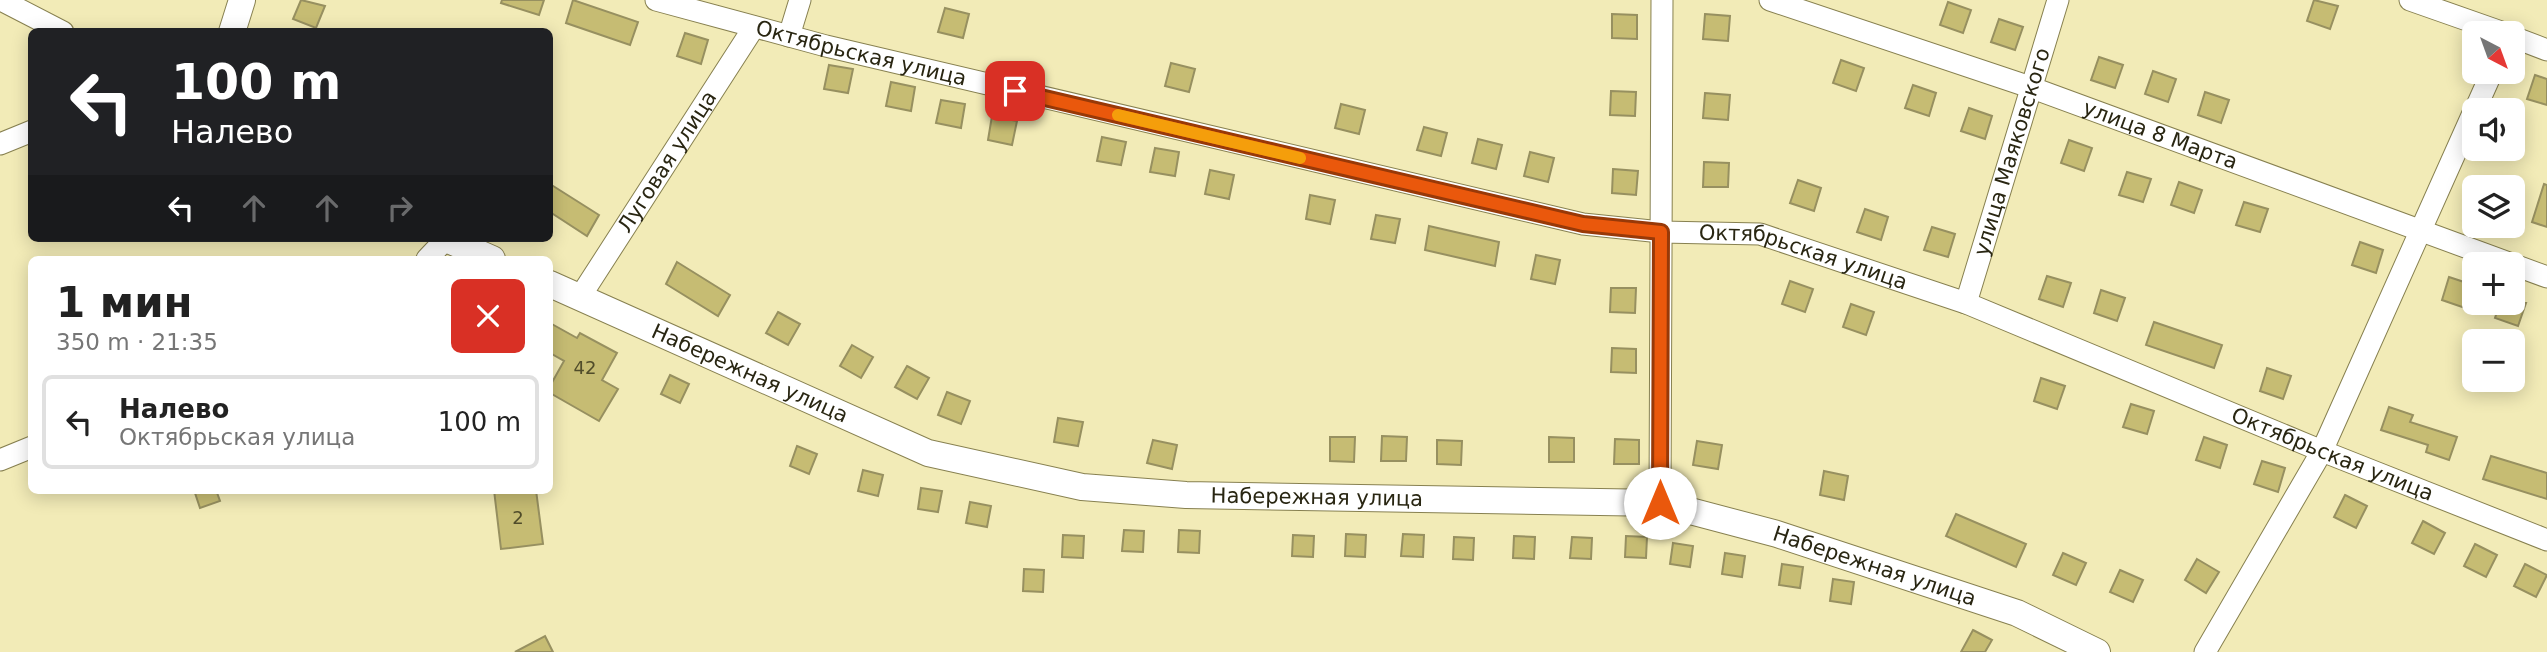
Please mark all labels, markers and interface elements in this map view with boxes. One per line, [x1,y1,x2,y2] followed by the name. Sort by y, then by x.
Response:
[753,16,969,91] street label: Октябрьская улица
[2462,21,2525,84] north arrow
[2462,21,2525,392] map controls
[1969,45,2055,259] street label: улица Маяковского
[171,54,341,111] text: 100 m
[56,56,147,147] icon: left
[985,61,1045,121] pin
[996,72,1034,110] icon: arrive
[613,86,722,237] street label: Луговая улица
[2080,96,2241,174] street label: улица 8 Марта
[2462,98,2525,161] button: sound
[171,113,293,151] text: Налево
[2462,175,2525,238] button: layers
[162,189,200,227] icon: left
[235,189,273,227] icon: ahead
[308,189,346,227] icon: ahead
[381,189,419,227] icon: right
[1699,221,1911,295] street label: Октябрьская улица
[2462,252,2525,315] button: +
[56,278,193,327] text: 1 мин
[451,279,525,353] button: close
[648,319,852,428] street label: Набережная улица
[56,329,218,355] text: 350 m · 21:35
[2462,329,2525,392] button: −
[574,357,596,378] house number: 42
[119,394,229,424] text: Налево
[60,403,98,441] icon: left
[2228,403,2437,506] street label: Октябрьская улица
[438,407,521,437] text: 100 m
[119,424,355,450] text: Октябрьская улица
[1623,466,1697,540] position arrow
[1211,483,1423,511] street label: Набережная улица
[512,507,524,528] house number: 2
[1770,522,1979,611] street label: Набережная улица

